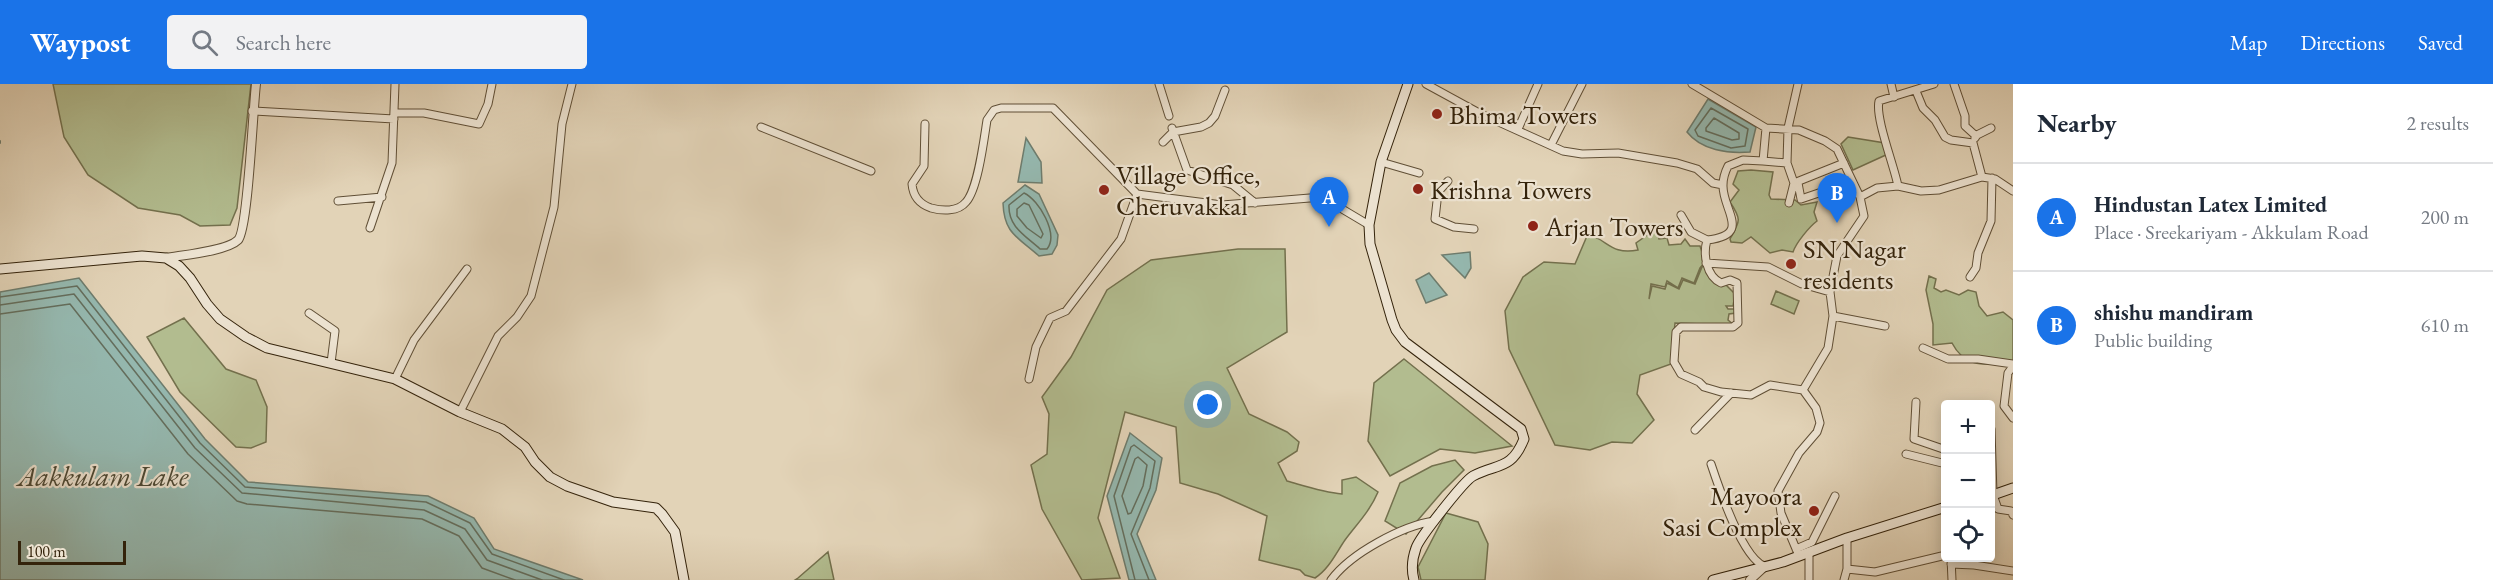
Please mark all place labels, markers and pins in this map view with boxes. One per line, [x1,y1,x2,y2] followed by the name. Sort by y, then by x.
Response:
[1449,97,1597,132] place label: Bhima Towers
[1430,107,1444,121] marker: Bhima Towers
[1116,157,1260,223] place label: Village Office, Cheruvakkal
[1430,172,1591,207] place label: Krishna Towers
[1818,174,1856,223] pin: B
[1310,178,1348,227] pin: A
[1411,182,1425,196] marker: Krishna Towers
[1097,183,1111,197] marker: Village Office, Cheruvakkal
[1544,209,1684,244] place label: Arjan Towers
[1526,219,1540,233] marker: Arjan Towers
[1803,231,1906,297] place label: SN Nagar residents
[1784,257,1798,271] marker: SN Nagar residents
[1663,478,1802,544] place label: Mayoora Sasi Complex
[1807,504,1821,518] marker: Mayoora Sasi Complex

